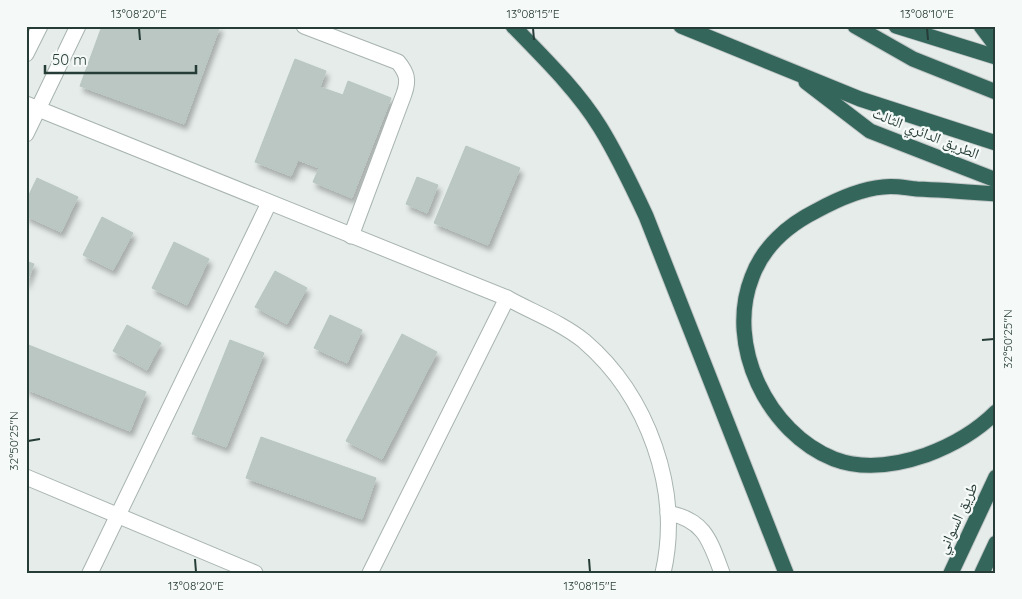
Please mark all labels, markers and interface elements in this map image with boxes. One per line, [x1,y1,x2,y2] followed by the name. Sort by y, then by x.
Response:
[111,6,167,21] text: 13°08'20"E
[506,6,560,21] text: 13°08'15"E
[900,6,954,21] text: 13°08'10"E
[45,42,196,74] scale bar
[52,50,87,69] text: 50 m
[869,103,982,166] street label: الطريق الدائري الثالث
[1000,309,1015,369] text: 32°50'25"N
[6,411,21,471] text: 32°50'25"N
[932,479,984,558] street label: طريق السواني
[168,578,224,593] text: 13°08'20"E
[563,578,617,593] text: 13°08'15"E

